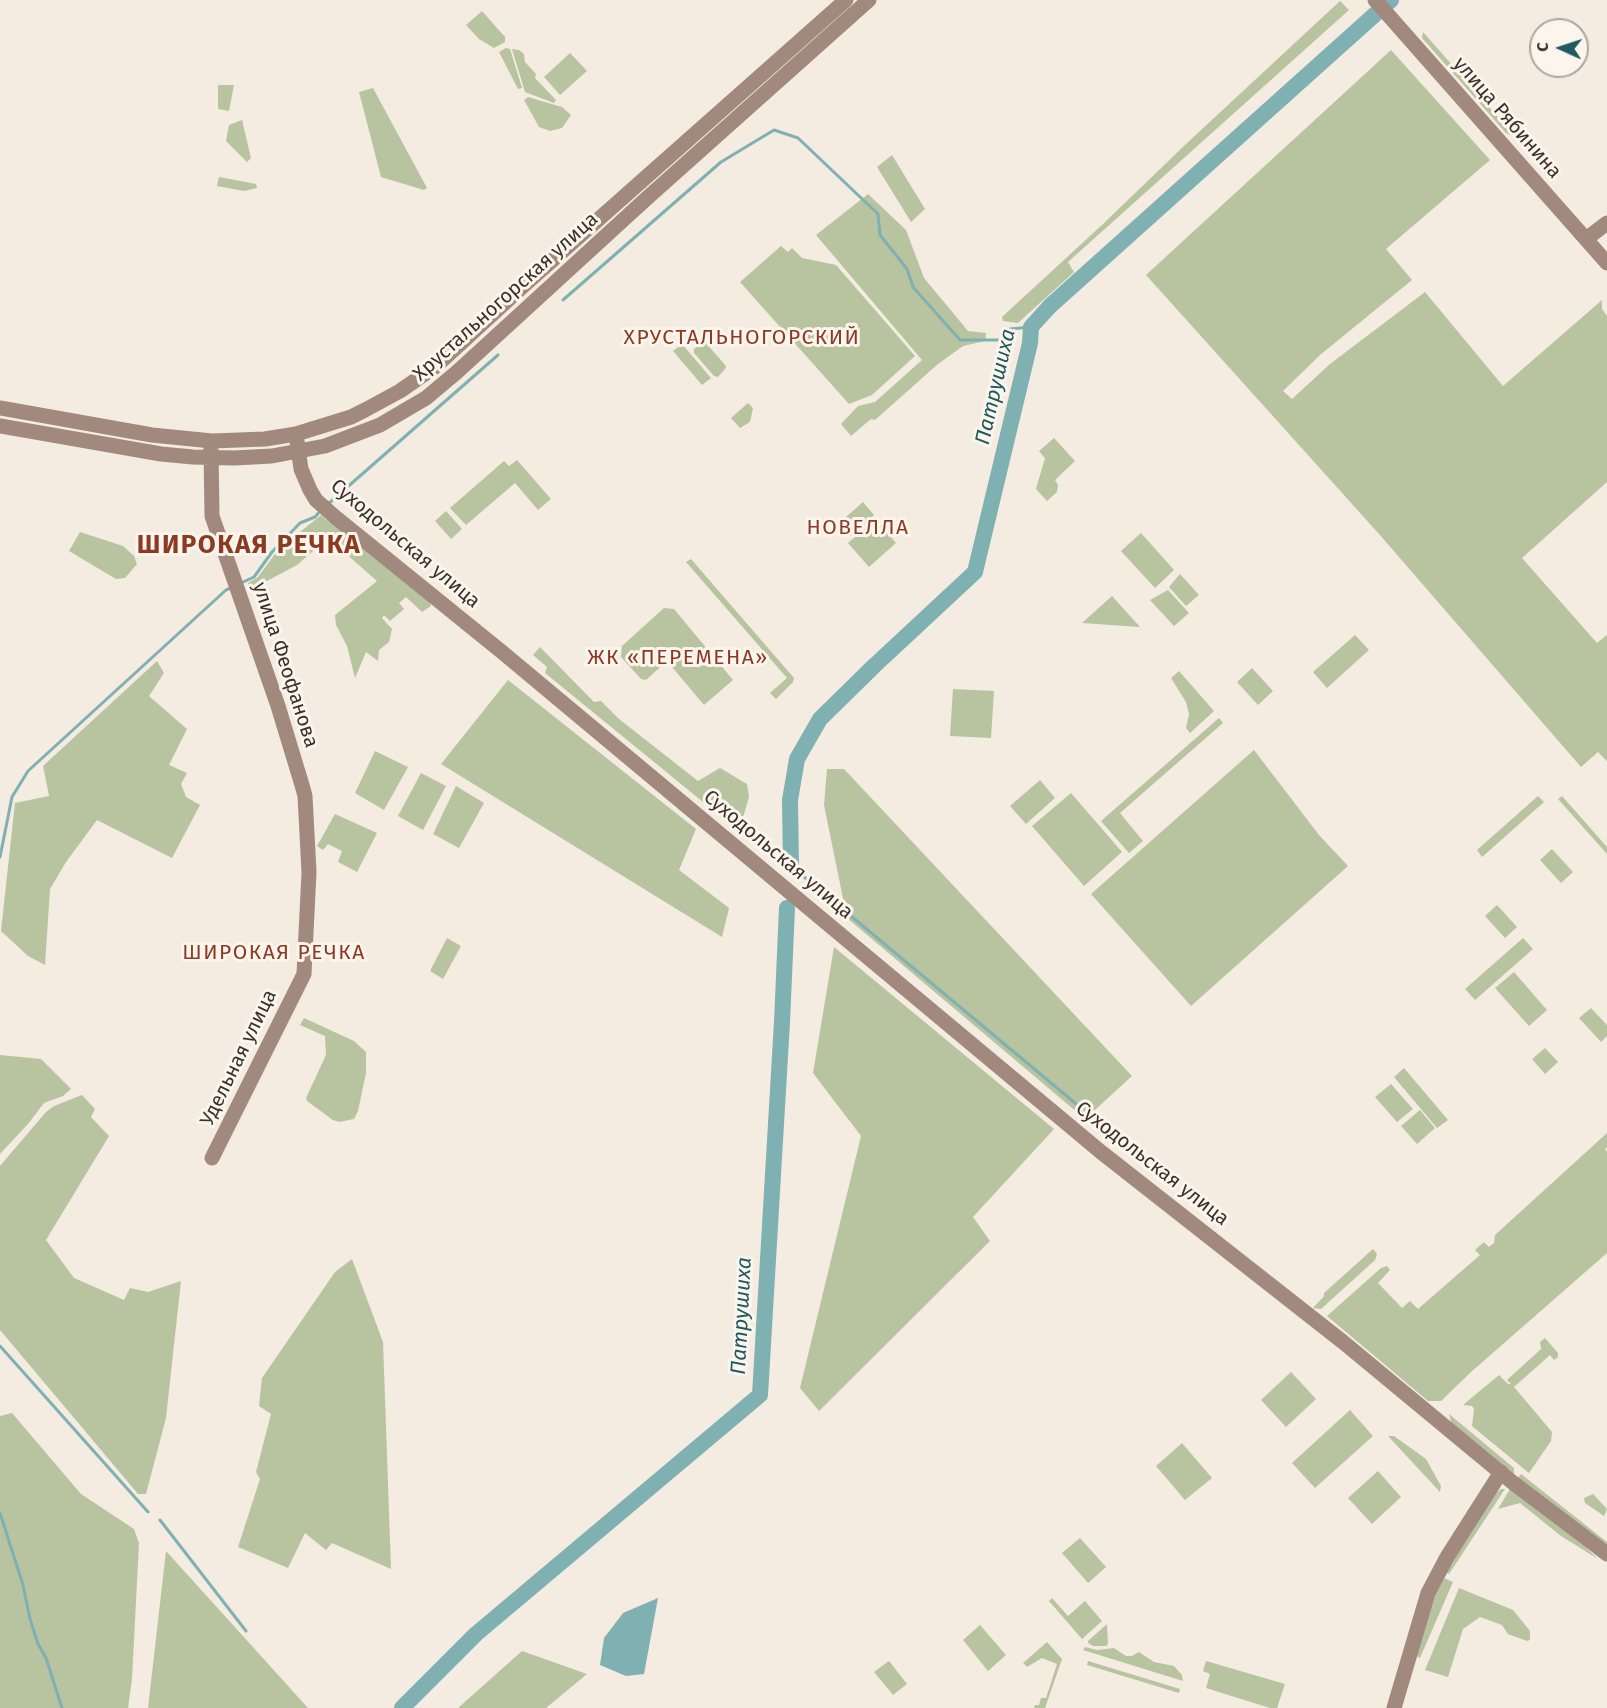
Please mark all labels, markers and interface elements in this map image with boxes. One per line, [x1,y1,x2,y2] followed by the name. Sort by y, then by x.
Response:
[1529,18,1589,78] north arrow
[1533,42,1552,52] text: С
[1448,52,1566,184] street label: улица Рябинина
[409,208,603,386] street label: Хрустальногорская улица
[624,325,860,351] district label: ХРУСТАЛЬНОГОРСКИЙ
[970,327,1022,447] water label: Патрушиха
[325,474,485,614] street label: Суходольская улица
[806,515,910,541] district label: НОВЕЛЛА
[137,530,361,562] district label: ШИРОКАЯ РЕЧКА
[247,579,323,751] street label: улица Феофанова
[587,645,769,671] district label: ЖК «ПЕРЕМЕНА»
[698,785,858,925] street label: Суходольская улица
[182,940,366,966] district label: ШИРОКАЯ РЕЧКА
[196,986,282,1130] street label: Удельная улица
[1071,1097,1233,1231] street label: Суходольская улица
[726,1257,758,1375] water label: Патрушиха

